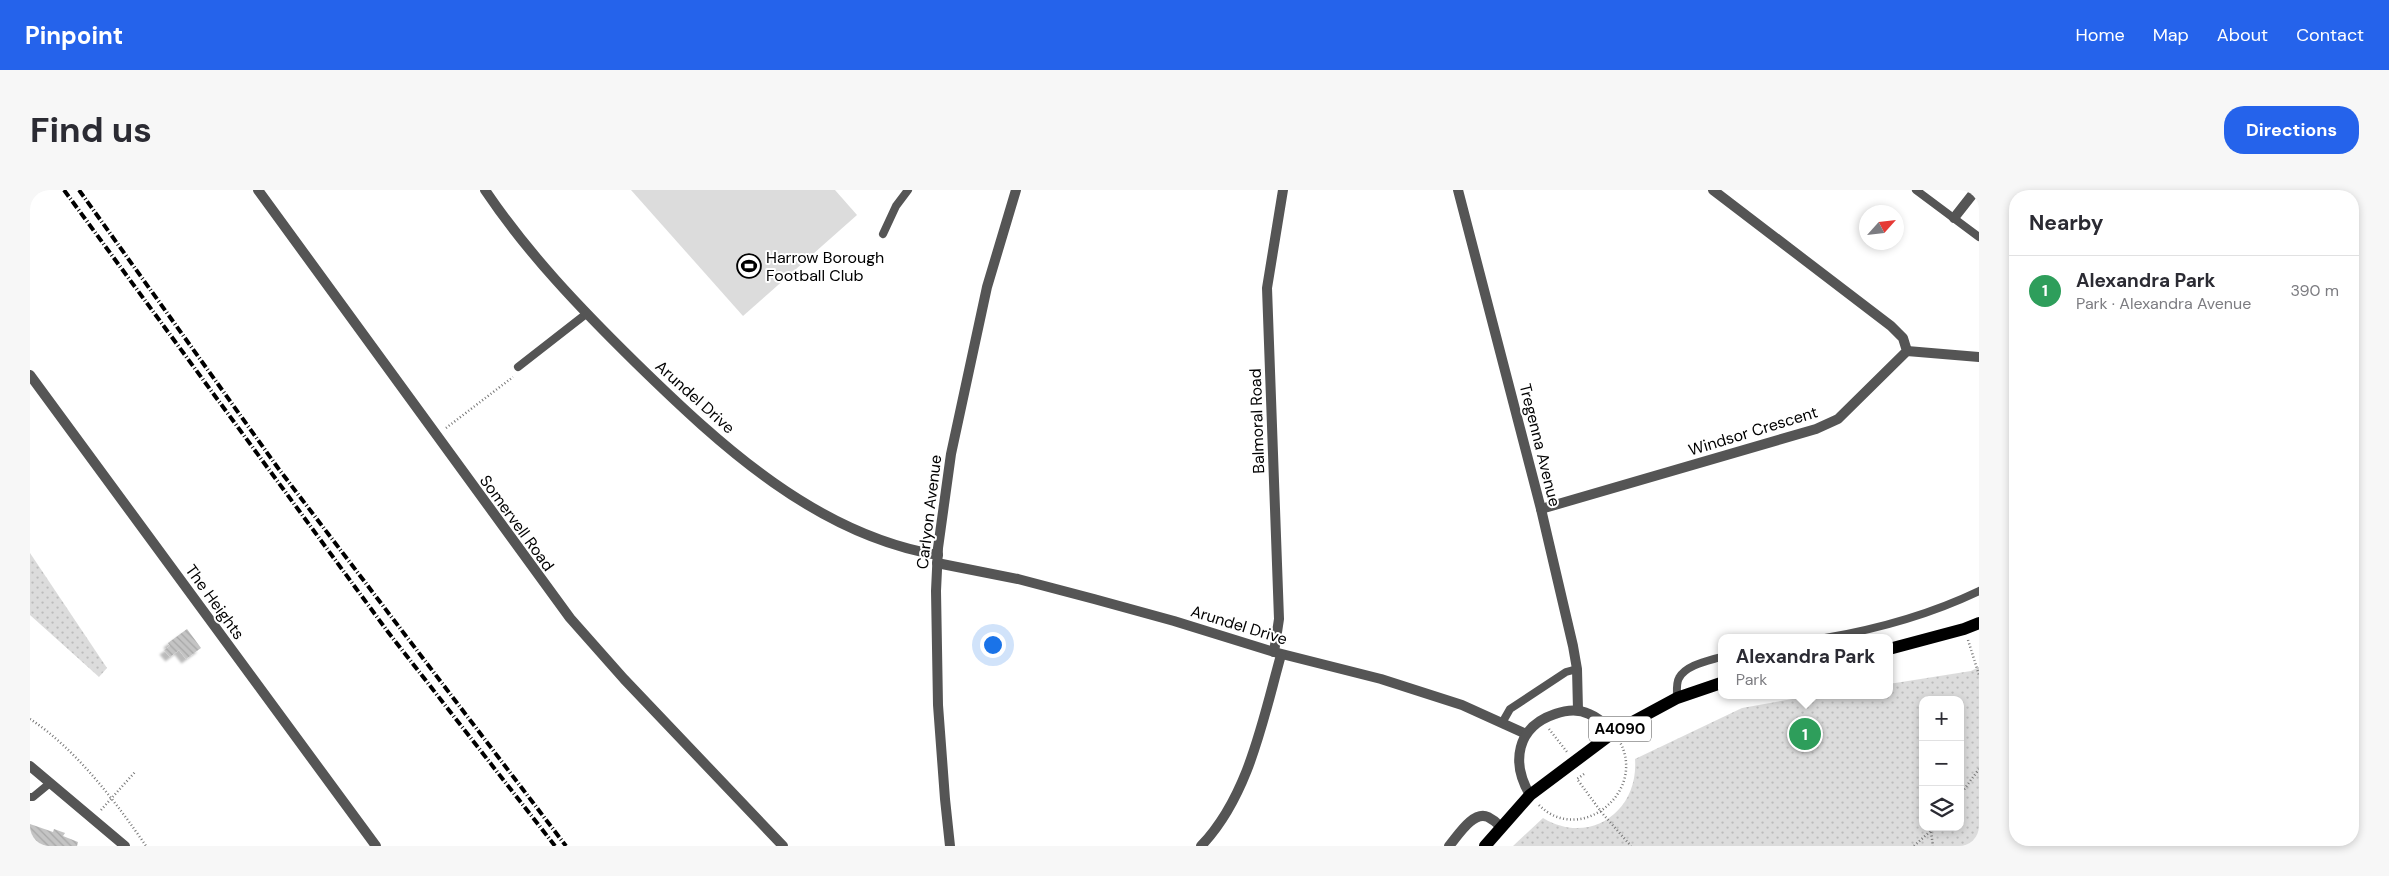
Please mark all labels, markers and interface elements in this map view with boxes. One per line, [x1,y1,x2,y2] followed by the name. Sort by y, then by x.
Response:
[25,20,123,51] text: Pinpoint
[2075,23,2125,47] text: Home
[2153,23,2189,47] text: Map
[2217,23,2268,47] text: About
[2296,23,2364,47] text: Contact
[2224,106,2359,154] button: Directions
[30,107,152,153] text: Find us
[1859,205,1904,250] north arrow
[2029,209,2103,237] text: Nearby
[766,247,884,286] place label: Harrow Borough Football Club
[736,253,762,279] sports icon: Harrow Borough Football Club
[2076,268,2216,293] text: Alexandra Park
[2042,280,2048,301] text: 1
[2291,280,2339,301] text: 390 m
[2076,293,2251,314] text: Park · Alexandra Avenue
[651,356,739,438] street label: Arundel Drive
[1245,368,1269,474] street label: Balmoral Road
[1515,381,1565,509] street label: Tregenna Avenue
[1686,401,1820,461] street label: Windsor Crescent
[912,454,946,570] street label: Carlyon Avenue
[475,471,559,575] street label: Somervell Road
[181,560,249,644] street label: The Heights
[1188,600,1290,650] street label: Arundel Drive
[980,632,1006,658] your location
[1718,634,1893,699] popup
[1736,644,1875,669] text: Alexandra Park
[1736,669,1767,690] text: Park
[1919,696,1964,831] map controls
[1919,696,1964,741] button: +
[1789,715,1821,753] pin: 1
[1589,716,1651,742] road number: A4090
[1919,741,1964,786] button: −
[1919,786,1964,831] button: layers

